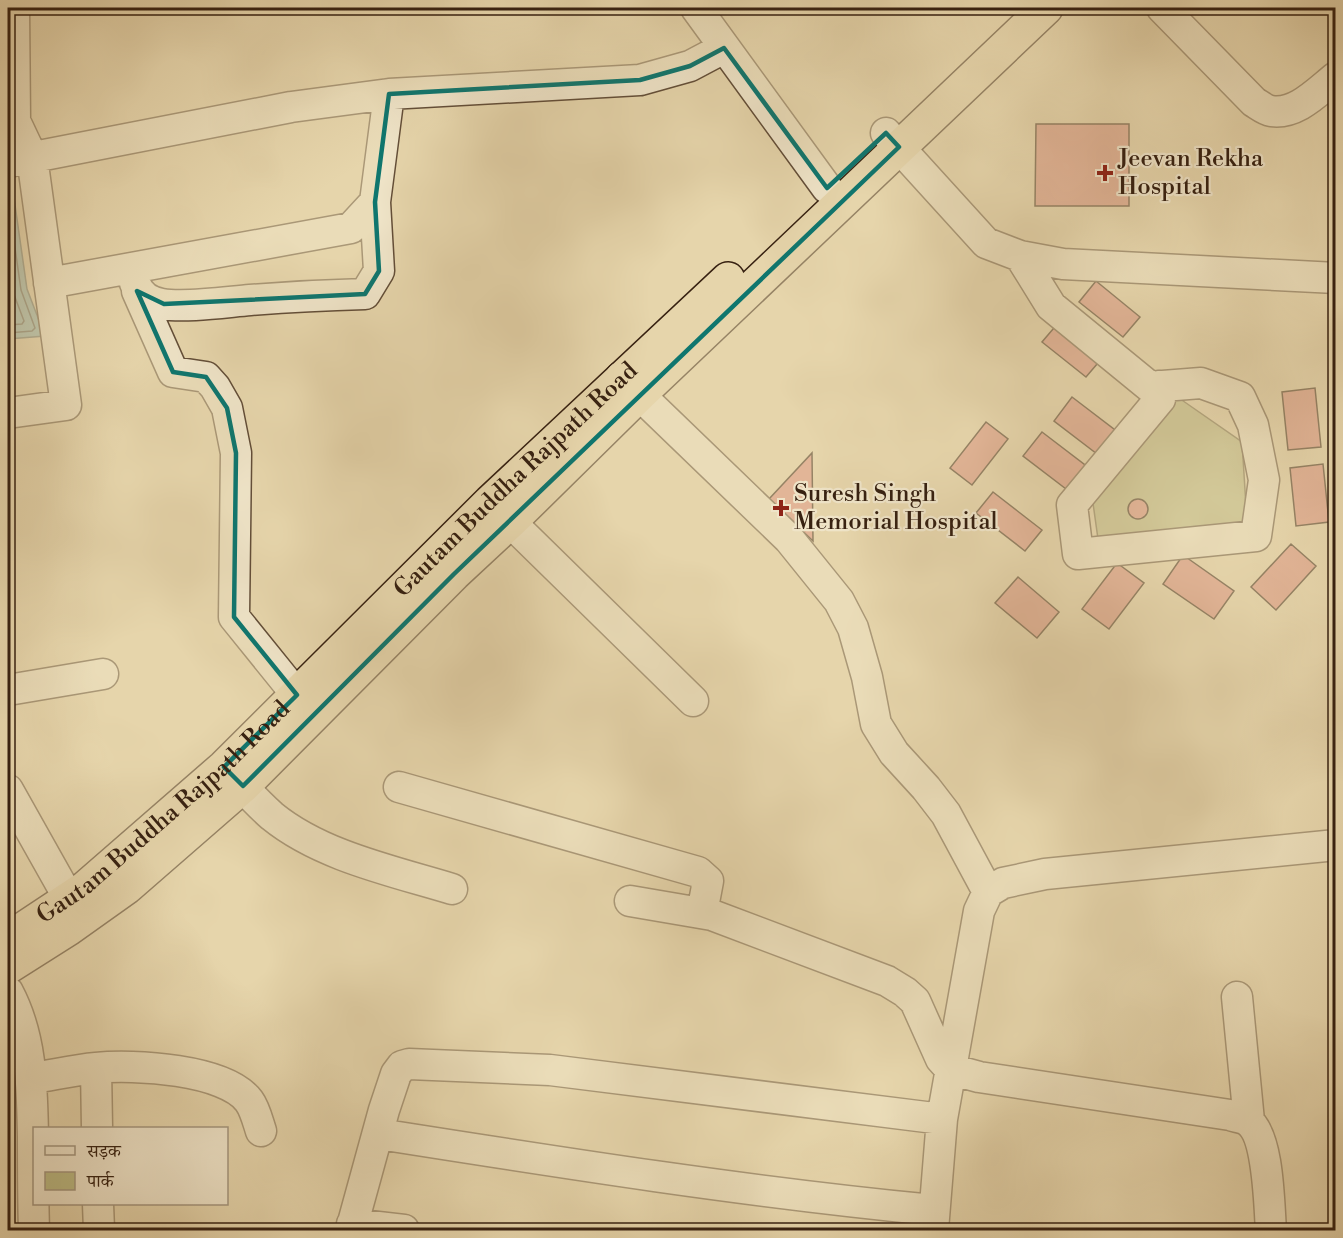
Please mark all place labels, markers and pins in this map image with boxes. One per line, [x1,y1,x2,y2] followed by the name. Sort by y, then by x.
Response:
[1117,144,1264,202] place label: Jeevan Rekha Hospital
[1096,164,1114,182] marker: Jeevan Rekha Hospital
[794,479,998,537] place label: Suresh Singh Memorial Hospital
[772,499,790,517] marker: Suresh Singh Memorial Hospital

